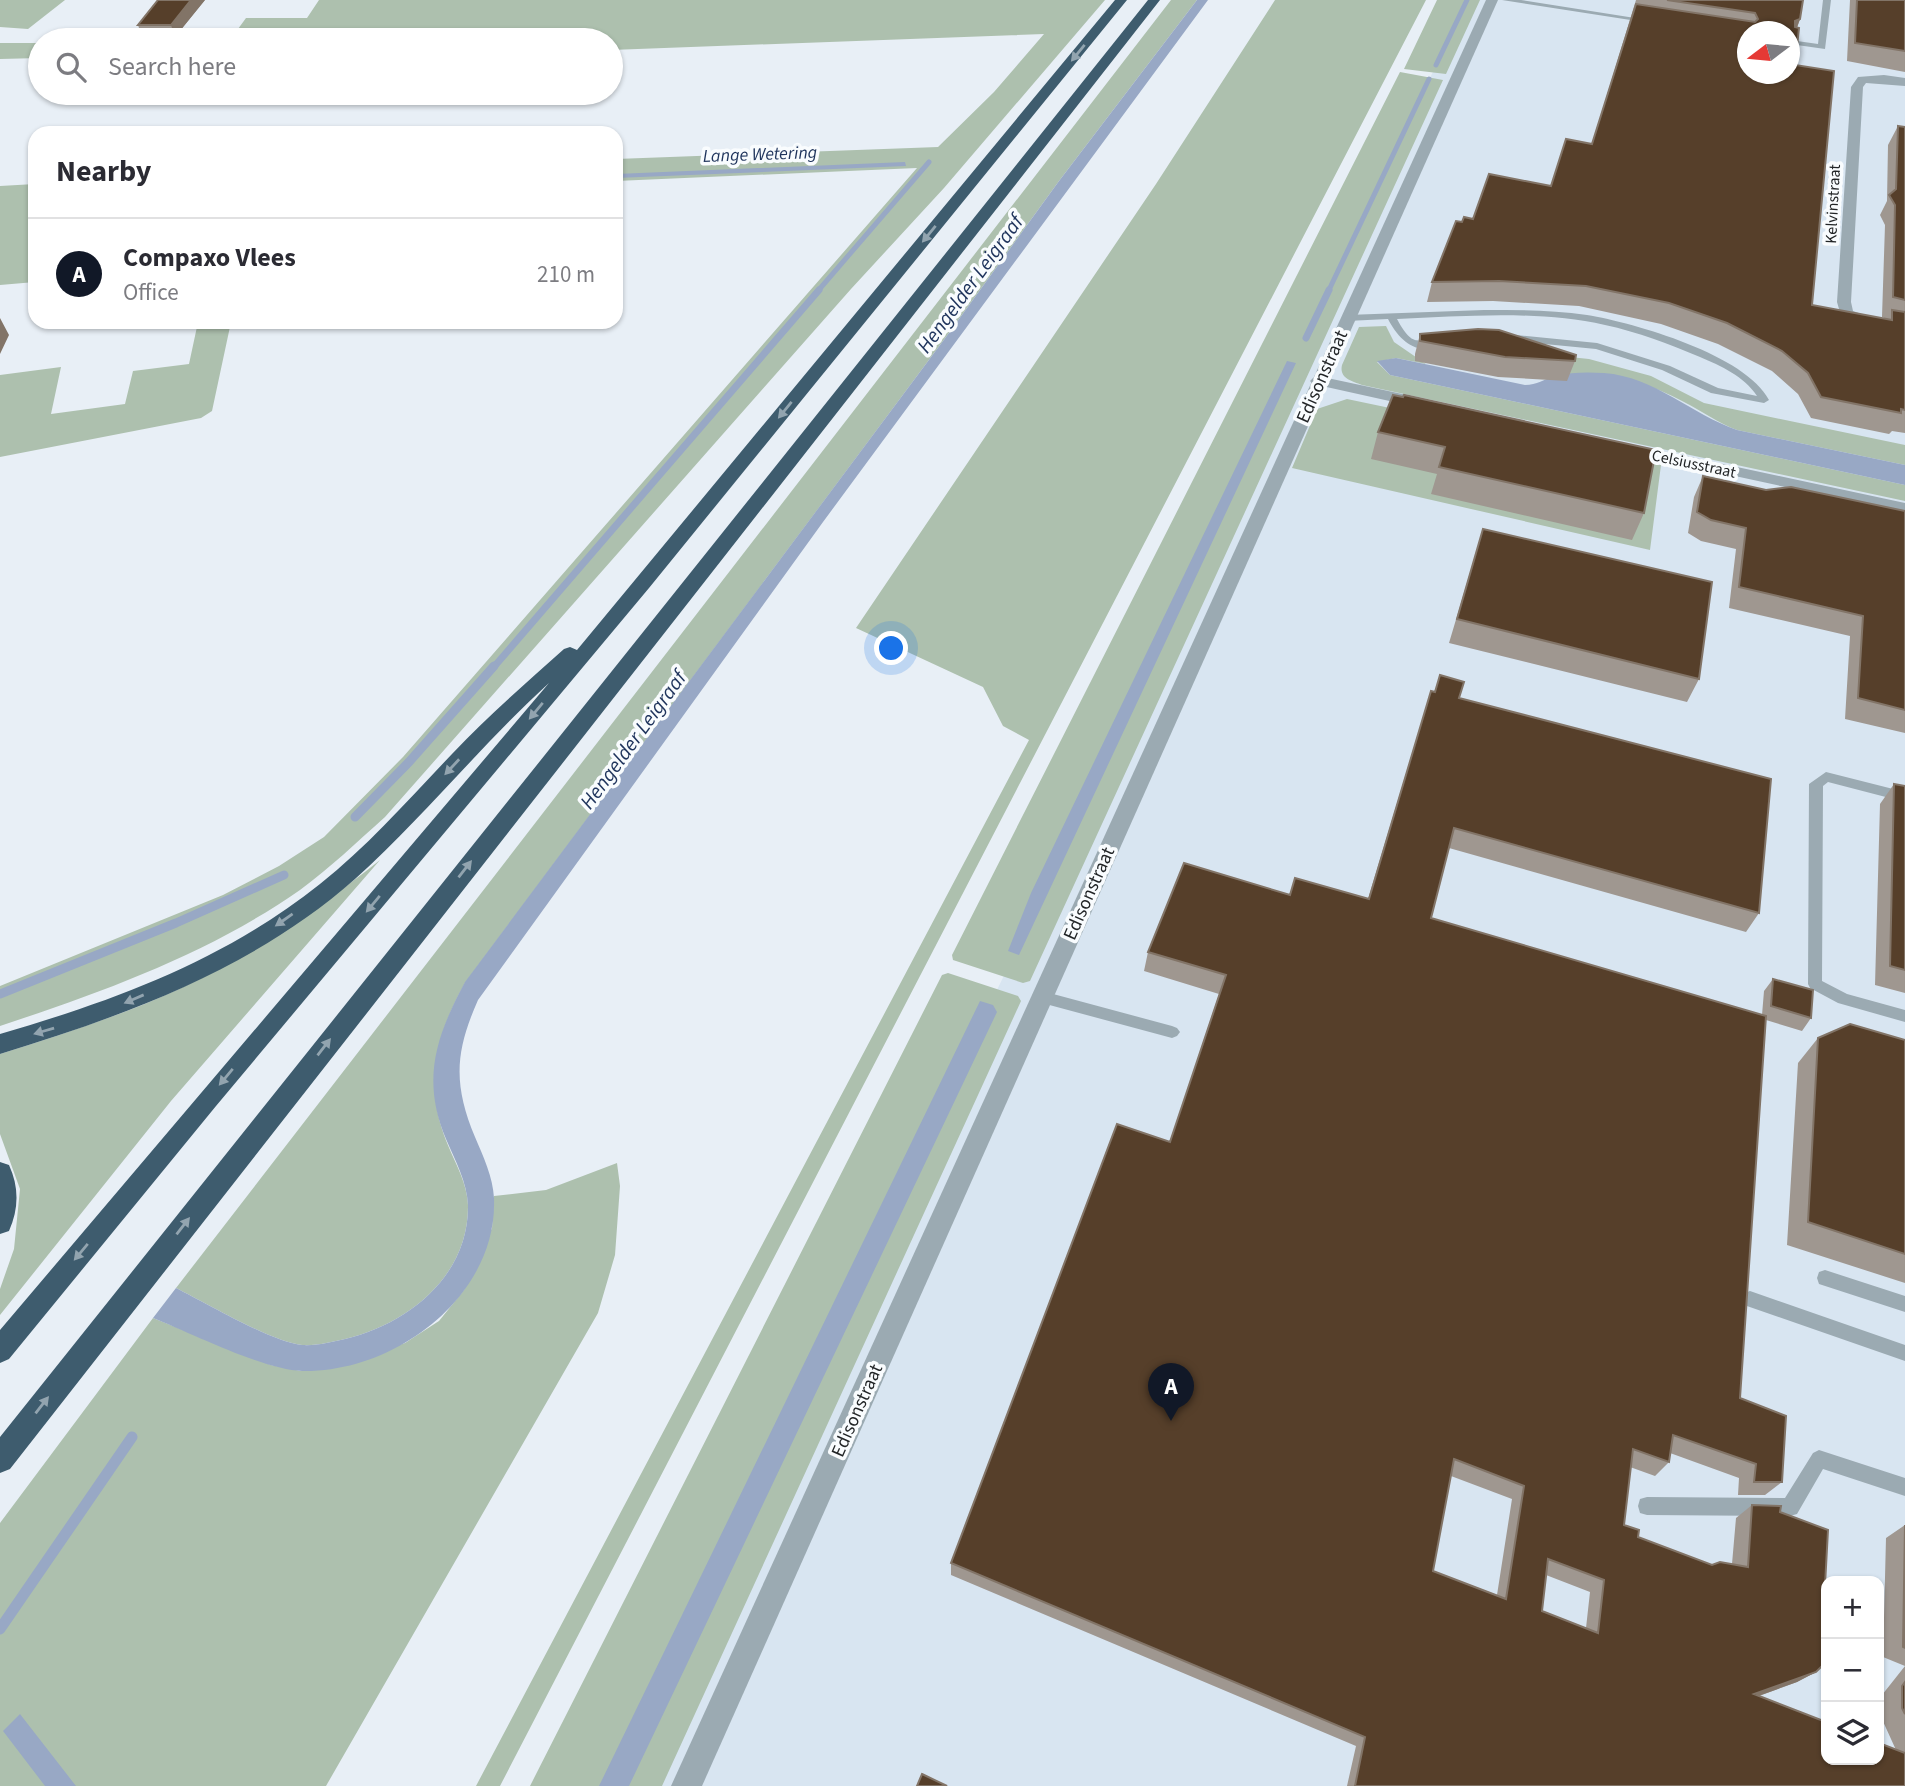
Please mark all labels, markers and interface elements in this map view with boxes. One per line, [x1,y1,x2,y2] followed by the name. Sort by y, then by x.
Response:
[1737,21,1800,84] north arrow
[28,28,623,105] search box
[1071,44,1086,61] one-way arrow
[52,48,90,86] icon: search
[108,48,236,85] text: Search here
[702,140,818,169] water label: Lange Wetering
[56,150,151,193] text: Nearby
[1820,163,1846,244] street label: Kelvinstraat
[910,206,1032,359] water label: Hengelder Leigraaf
[922,225,937,243] one-way arrow
[123,239,296,276] text: Compaxo Vlees
[72,258,86,291] text: A
[537,258,595,291] text: 210 m
[123,276,179,309] text: Office
[1290,325,1355,427] street label: Edisonstraat
[778,401,793,419] one-way arrow
[1650,444,1738,484] street label: Celsiusstraat
[874,631,908,665] your location
[573,662,695,815] water label: Hengelder Leigraaf
[529,703,544,720] one-way arrow
[444,758,460,775] one-way arrow
[1057,842,1122,944] street label: Edisonstraat
[457,861,472,878] one-way arrow
[366,895,381,912] one-way arrow
[275,913,293,927] one-way arrow
[123,994,144,1005] one-way arrow
[33,1026,54,1036] one-way arrow
[316,1039,331,1057] one-way arrow
[219,1069,234,1086] one-way arrow
[175,1217,189,1235] one-way arrow
[73,1243,88,1261] one-way arrow
[825,1359,890,1461] street label: Edisonstraat
[1148,1363,1194,1421] pin: A
[35,1396,49,1414] one-way arrow
[1821,1576,1884,1765] map controls
[1821,1576,1884,1639] button: +
[1821,1639,1884,1702] button: −
[1821,1702,1884,1765] button: layers

